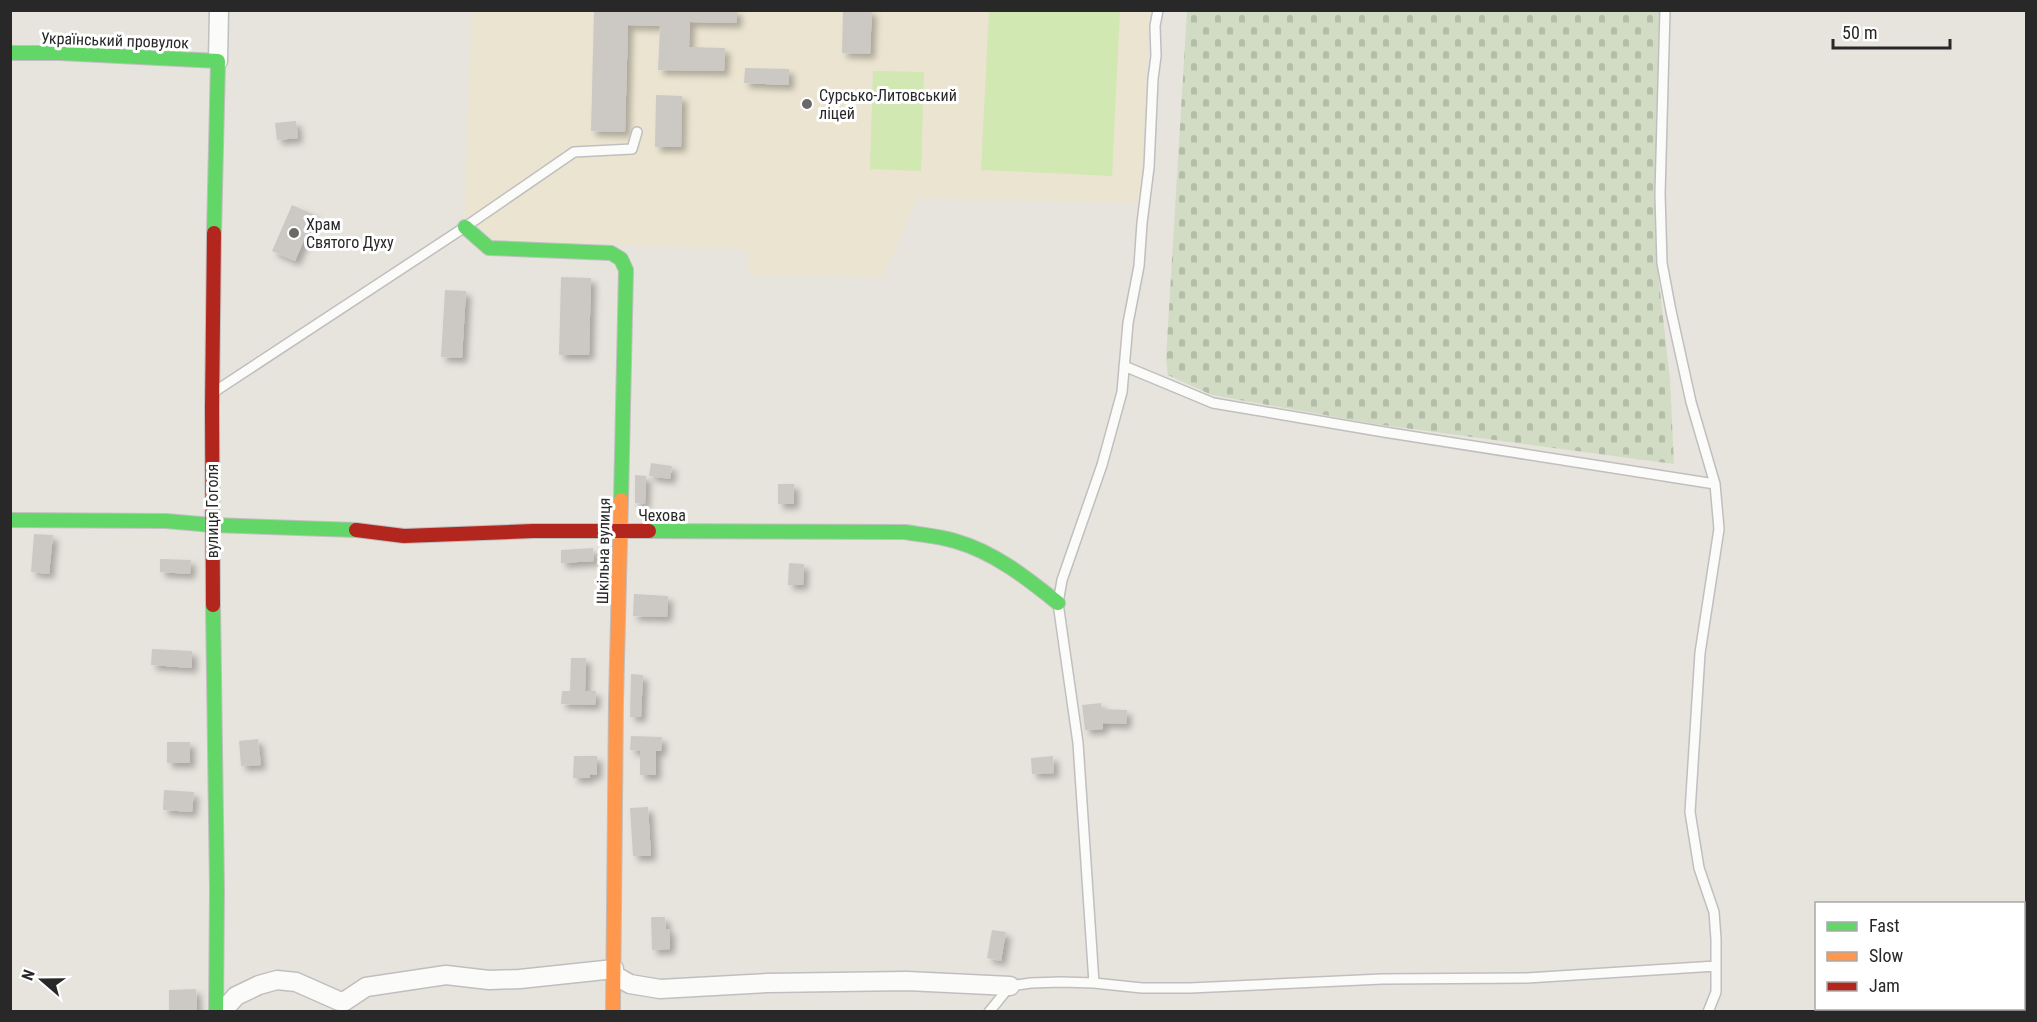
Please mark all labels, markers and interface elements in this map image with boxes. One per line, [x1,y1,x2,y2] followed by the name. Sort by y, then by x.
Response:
[1833,12,1950,50] scale bar
[1842,22,1877,43] text: 50 m
[41,28,190,53] street label: Український провулок
[819,86,957,123] place label: Сурсько-Литовський ліцей
[800,97,814,111] marker: Сурсько-Литовський ліцей
[306,215,394,252] place label: Храм Святого Духу
[287,226,301,240] marker: Храм Святого Духу
[203,464,222,558] street label: вулиця Гоголя
[593,498,614,604] street label: Шкільна вулиця
[638,506,686,525] street label: Чехова
[1815,902,2025,1010] legend
[1869,915,1900,936] text: Fast
[1869,945,1904,966] text: Slow
[12,950,72,1010] north arrow
[18,967,39,983] text: N
[1869,975,1900,996] text: Jam

